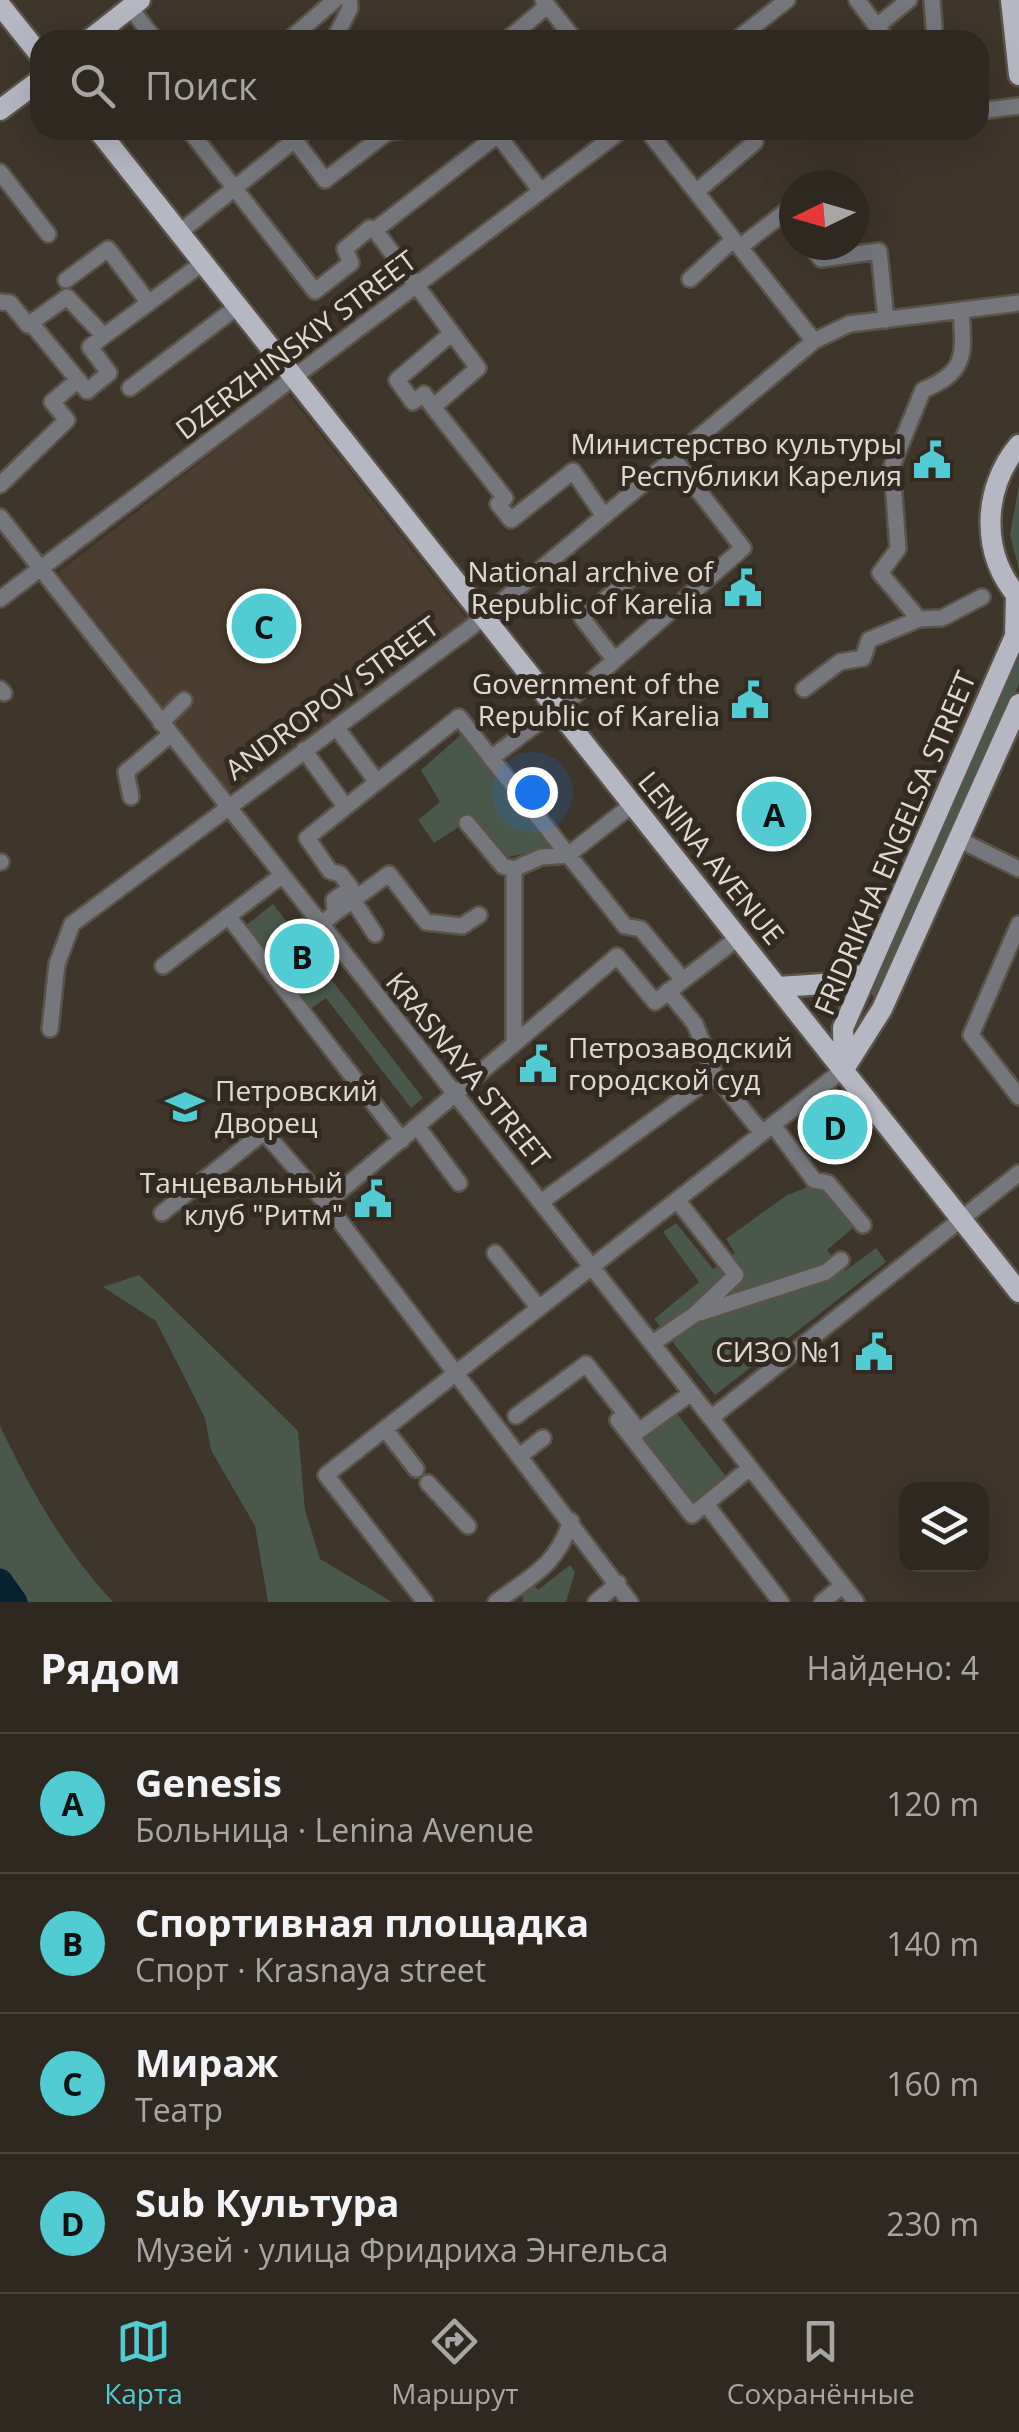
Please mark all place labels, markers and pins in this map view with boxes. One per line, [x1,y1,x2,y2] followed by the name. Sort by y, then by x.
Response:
[570,424,902,494] place label: Министерство культуры Республики Карелия
[911,439,953,481] public building icon: Министерство культуры Республики Карелия
[467,552,715,622] place label: National archive of Republic of Karelia
[722,567,764,609] public building icon: National archive of Republic of Karelia
[232,588,296,664] pin: C
[472,664,720,734] place label: Government of the Republic of Karelia
[729,679,771,721] public building icon: Government of the Republic of Karelia
[742,776,806,852] pin: A
[270,918,334,994] pin: B
[568,1028,793,1098] place label: Петрозаводский городской суд
[517,1043,559,1085] public building icon: Петрозаводский городской суд
[215,1071,378,1141] place label: Петровский Дворец
[164,1086,206,1128] school or university icon: Петровский Дворец
[802,1090,868,1164] pin: D
[140,1163,343,1233] place label: Танцевальный клуб "Ритм"
[352,1178,394,1220] public building icon: Танцевальный клуб "Ритм"
[853,1331,895,1373] public building icon: СИЗО №1
[715,1332,844,1370] place label: СИЗО №1

